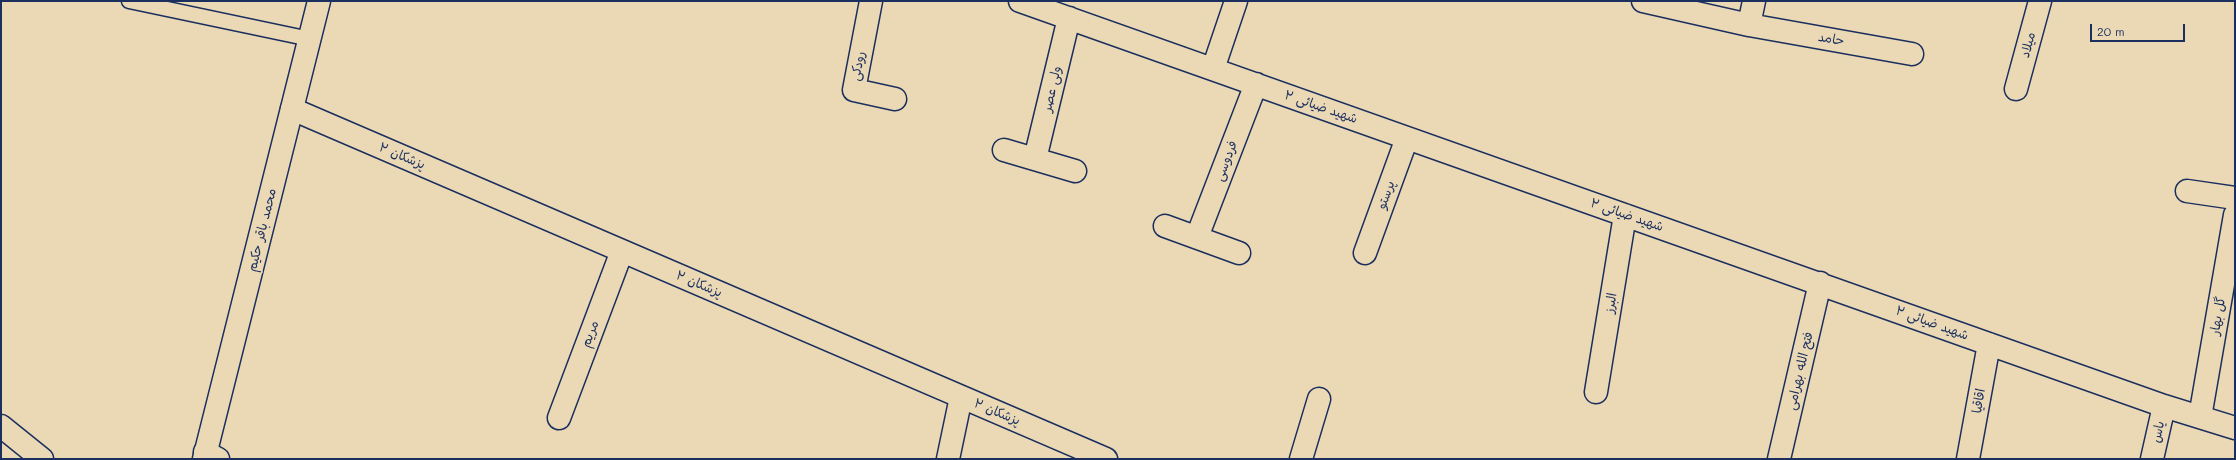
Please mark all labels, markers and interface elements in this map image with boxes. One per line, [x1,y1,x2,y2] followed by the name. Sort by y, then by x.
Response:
[2092,16,2187,42] scale bar
[2097,23,2125,39] text: 20 m
[1817,29,1845,49] street label: حامد
[2017,30,2039,60] street label: میلاد
[847,50,869,82] street label: رودکی
[1039,65,1065,113] street label: ولی عصر
[1282,87,1360,127] street label: شهید ضیائی ۲
[377,139,427,173] street label: پزشکان ۲
[1211,139,1241,183] street label: فردوسی
[1374,179,1398,211] street label: پرستو
[244,187,280,273] street label: محمد باقر حکیم
[1588,195,1666,235] street label: شهید ضیائی ۲
[674,267,724,301] street label: پزشکان ۲
[1602,292,1620,314] street label: البرز
[2207,296,2229,336] street label: گل بهار
[1893,303,1971,343] street label: شهید ضیائی ۲
[578,318,602,350] street label: مریم
[1783,330,1817,412] street label: فتح الله بهرامی
[1969,387,1989,415] street label: اقاقیا
[972,395,1022,429] street label: پزشکان ۲
[2148,420,2168,444] street label: یاس

